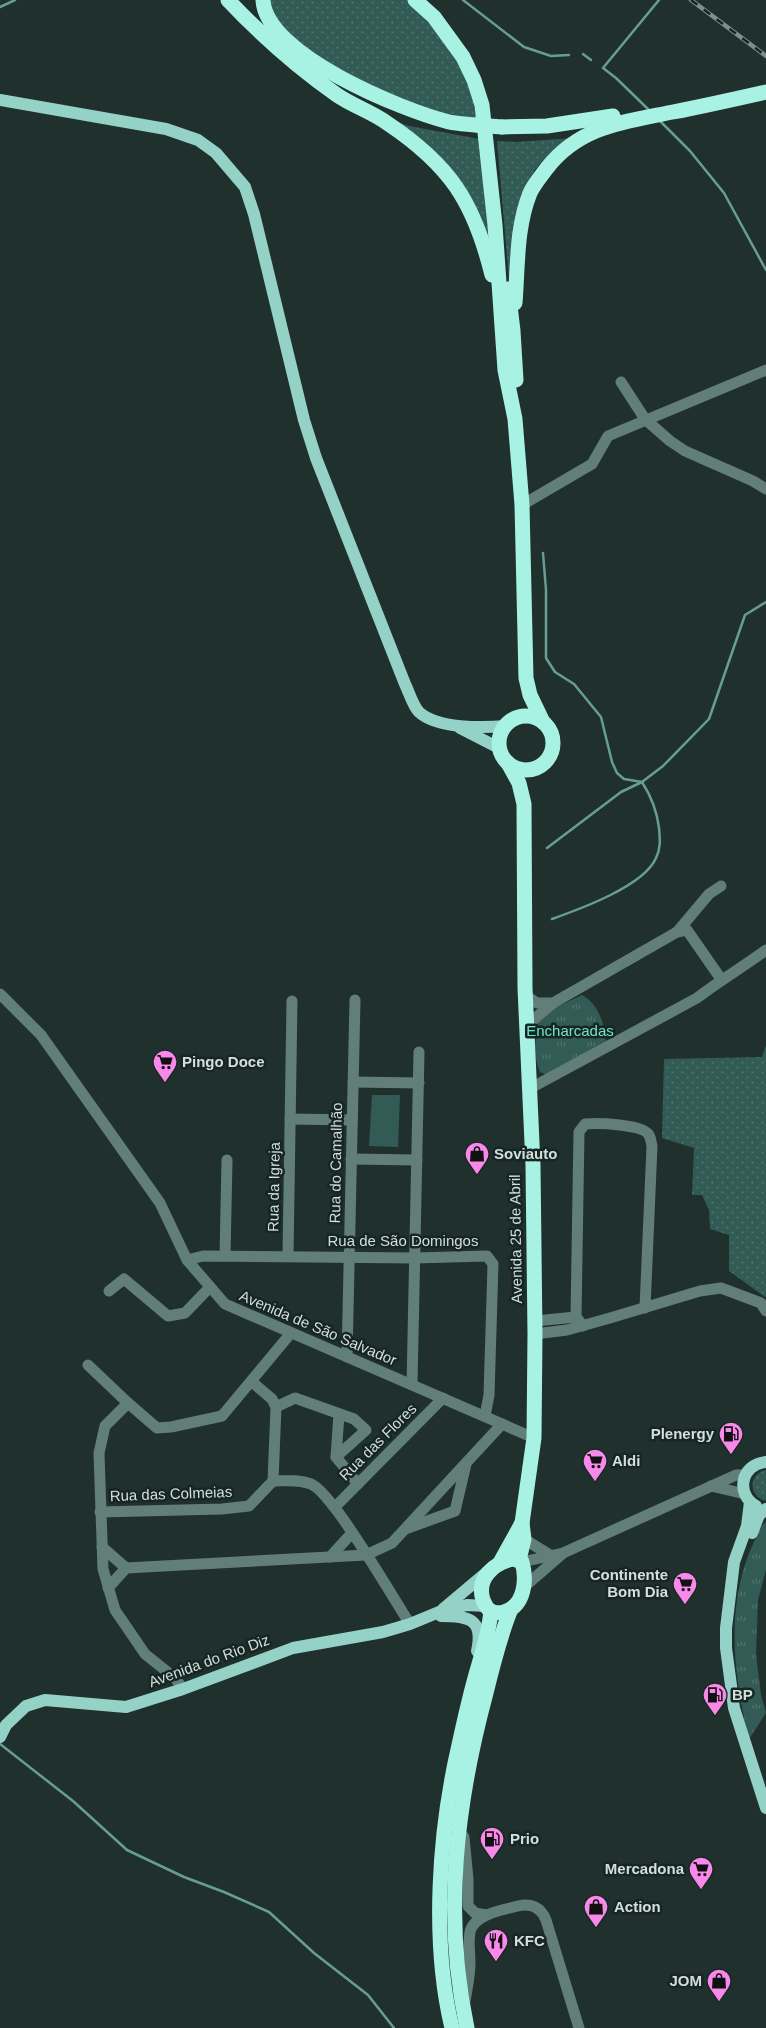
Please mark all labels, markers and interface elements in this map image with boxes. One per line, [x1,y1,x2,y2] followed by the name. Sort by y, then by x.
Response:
[526,1022,614,1039] park label: Encharcadas
[152,1049,178,1083] supermarket icon: Pingo Doce
[182,1053,265,1070] place label: Pingo Doce
[326,1102,345,1224] street label: Rua do Camalhão
[264,1141,283,1232] street label: Rua da Igreja
[464,1141,490,1175] shop icon: Soviauto
[494,1145,557,1162] place label: Soviauto
[506,1174,525,1304] street label: Avenida 25 de Abril
[328,1232,478,1249] street label: Rua de São Domingos
[237,1287,399,1368] street label: Avenida de São Salvador
[336,1400,420,1484] street label: Rua das Flores
[718,1421,744,1455] fuel station icon: Plenergy
[651,1425,715,1442] place label: Plenergy
[582,1448,608,1482] supermarket icon: Aldi
[612,1452,640,1469] place label: Aldi
[109,1483,233,1504] street label: Rua das Colmeias
[590,1566,669,1600] place label: Continente Bom Dia
[672,1571,698,1605] supermarket icon: Continente Bom Dia
[146,1631,272,1690] street label: Avenida do Rio Diz
[702,1682,728,1716] fuel station icon: BP
[732,1686,753,1703] place label: BP
[479,1826,505,1860] fuel station icon: Prio
[510,1830,539,1847] place label: Prio
[688,1856,714,1890] supermarket icon: Mercadona
[605,1860,685,1877] place label: Mercadona
[583,1894,609,1928] shop icon: Action
[614,1898,661,1915] place label: Action
[483,1928,509,1962] restaurant icon: KFC
[514,1932,545,1949] place label: KFC
[706,1968,732,2002] shop icon: JOM
[669,1972,702,1989] place label: JOM

